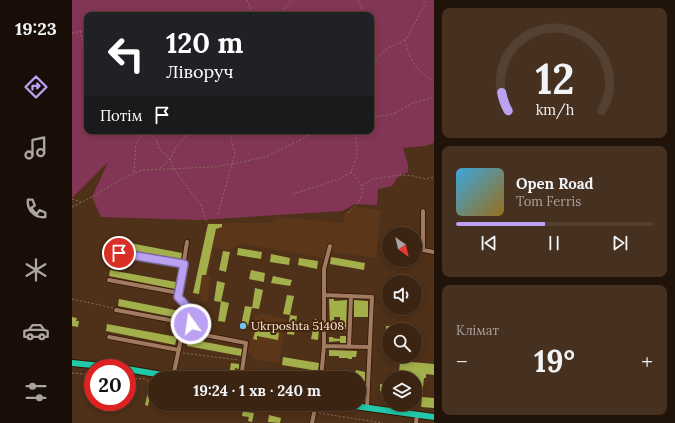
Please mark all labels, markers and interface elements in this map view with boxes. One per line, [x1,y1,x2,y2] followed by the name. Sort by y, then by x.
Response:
[15,17,57,40] text: 19:23
[166,25,243,61] text: 120 m
[100,28,152,80] icon: left
[535,52,574,105] text: 12
[166,60,234,83] text: Ліворуч
[22,73,50,101] icon: directions
[535,101,574,120] text: km/h
[151,104,173,126] icon: arrive
[100,106,143,125] text: Потім
[22,134,50,162] icon: music
[516,174,594,193] text: Open Road
[516,193,581,210] text: Tom Ferris
[22,195,50,223] icon: phone
[382,227,422,267] north arrow
[382,227,422,411] map controls
[478,232,500,254] icon: previous
[543,232,565,254] icon: pause
[609,232,631,254] icon: next
[102,236,136,270] pin
[108,242,130,264] icon: arrive
[22,256,50,284] icon: climate
[382,275,422,315] button: sound
[170,303,212,345] position arrow
[22,317,50,345] icon: car
[251,318,344,333] place label: Ukrposhta 51408
[238,321,248,331] marker: Ukrposhta 51408
[456,322,499,339] text: Клімат
[382,323,422,363] button: search
[534,342,575,380] text: 19°
[456,347,468,375] text: −
[641,347,653,375] text: +
[84,359,136,411] speed limit sign: 20
[382,371,422,411] button: layers
[22,378,50,406] icon: filters
[193,381,321,400] text: 19:24 · 1 хв · 240 m

